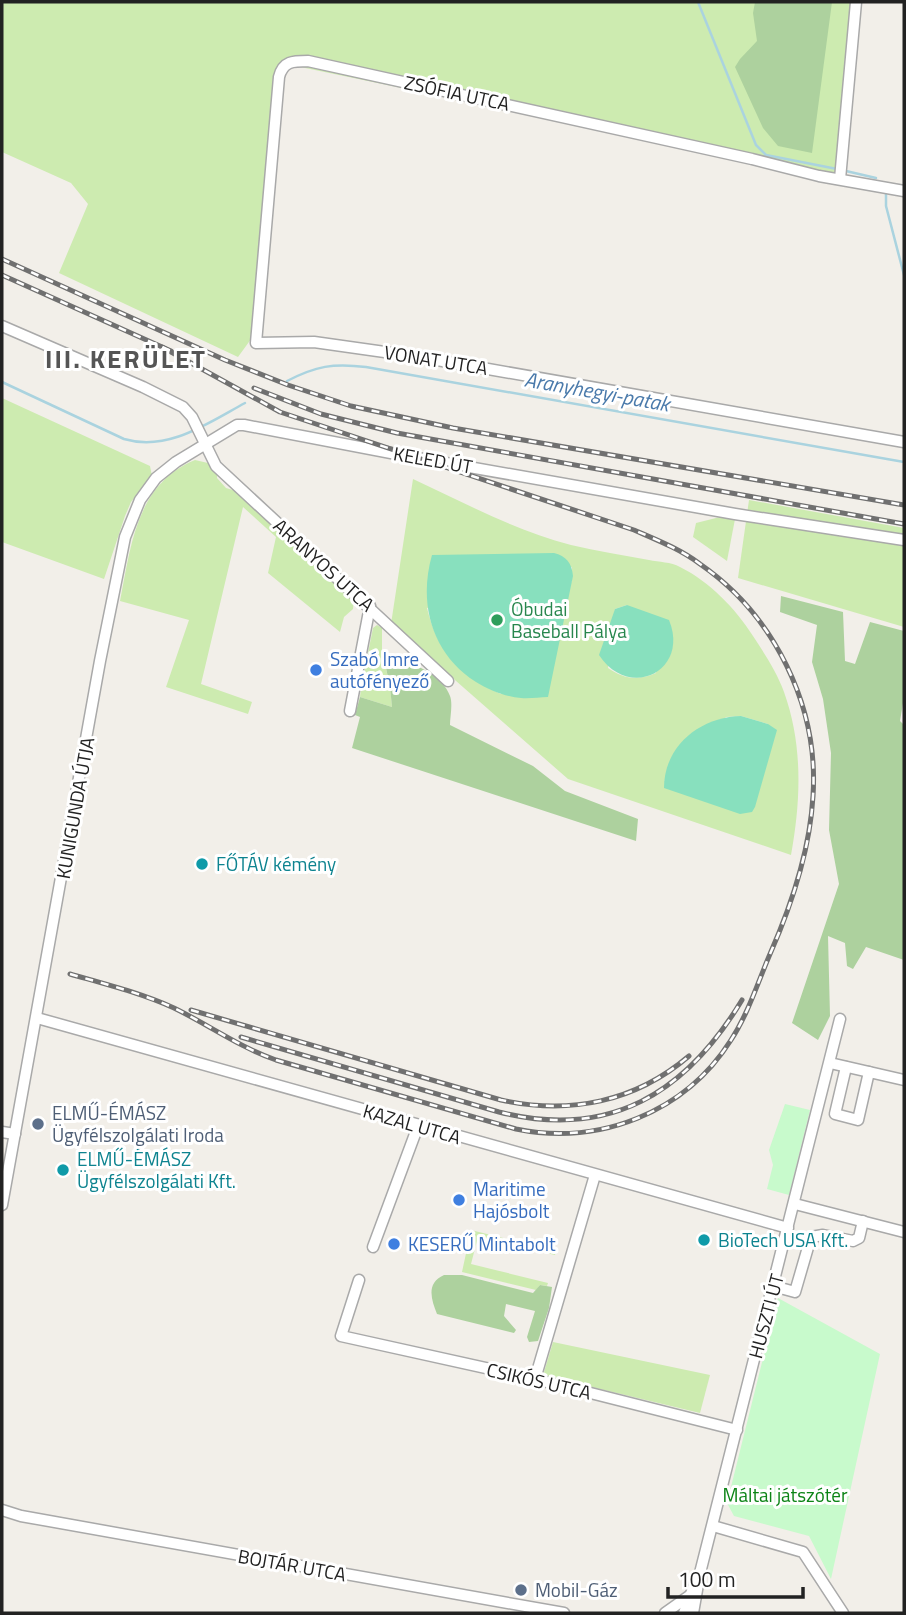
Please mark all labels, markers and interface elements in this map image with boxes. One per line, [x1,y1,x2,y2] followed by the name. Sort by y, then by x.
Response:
[402,67,512,118] street label: ZSÓFIA UTCA
[382,337,490,382] street label: VONAT UTCA
[45,339,207,378] district label: III. KERÜLET
[522,363,675,420] water label: Aranyhegyi-patak
[391,438,475,481] street label: KELED ÚT
[267,511,381,618] street label: ARANYOS UTCA
[511,594,627,645] place label: Óbudai Baseball Pálya
[489,612,505,628] marker: Óbudai Baseball Pálya
[330,644,429,695] place label: Szabó Imre autófényező
[308,662,324,678] marker: Szabó Imre autófényező
[48,735,101,881] street label: KUNIGUNDA ÚTJA
[216,849,336,878] place label: FŐTÁV kémény
[194,856,210,872] marker: FŐTÁV kémény
[360,1096,464,1151] street label: KAZAL UTCA
[52,1098,224,1149] place label: ELMŰ-ÉMÁSZ Ügyfélszolgálati Iroda
[30,1116,46,1132] marker: ELMŰ-ÉMÁSZ Ügyfélszolgálati Iroda
[77,1144,236,1195] place label: ELMŰ-ÉMÁSZ Ügyfélszolgálati Kft.
[55,1162,71,1178] marker: ELMŰ-ÉMÁSZ Ügyfélszolgálati Kft.
[473,1174,550,1225] place label: Maritime Hajósbolt
[451,1192,467,1208] marker: Maritime Hajósbolt
[718,1225,848,1254] place label: BioTech USA Kft.
[408,1229,556,1258] place label: KESERŰ Mintabolt
[696,1232,712,1248] marker: BioTech USA Kft.
[386,1236,402,1252] marker: KESERŰ Mintabolt
[740,1270,791,1361] street label: HUSZTI ÚT
[484,1354,594,1407] street label: CSIKÓS UTCA
[723,1480,848,1509] park label: Máltai játszótér
[236,1541,348,1588] street label: BOJTÁR UTCA
[668,1556,803,1600] scale bar
[678,1563,735,1595] text: 100 m
[535,1575,618,1604] place label: Mobil-Gáz
[513,1582,529,1598] marker: Mobil-Gáz

